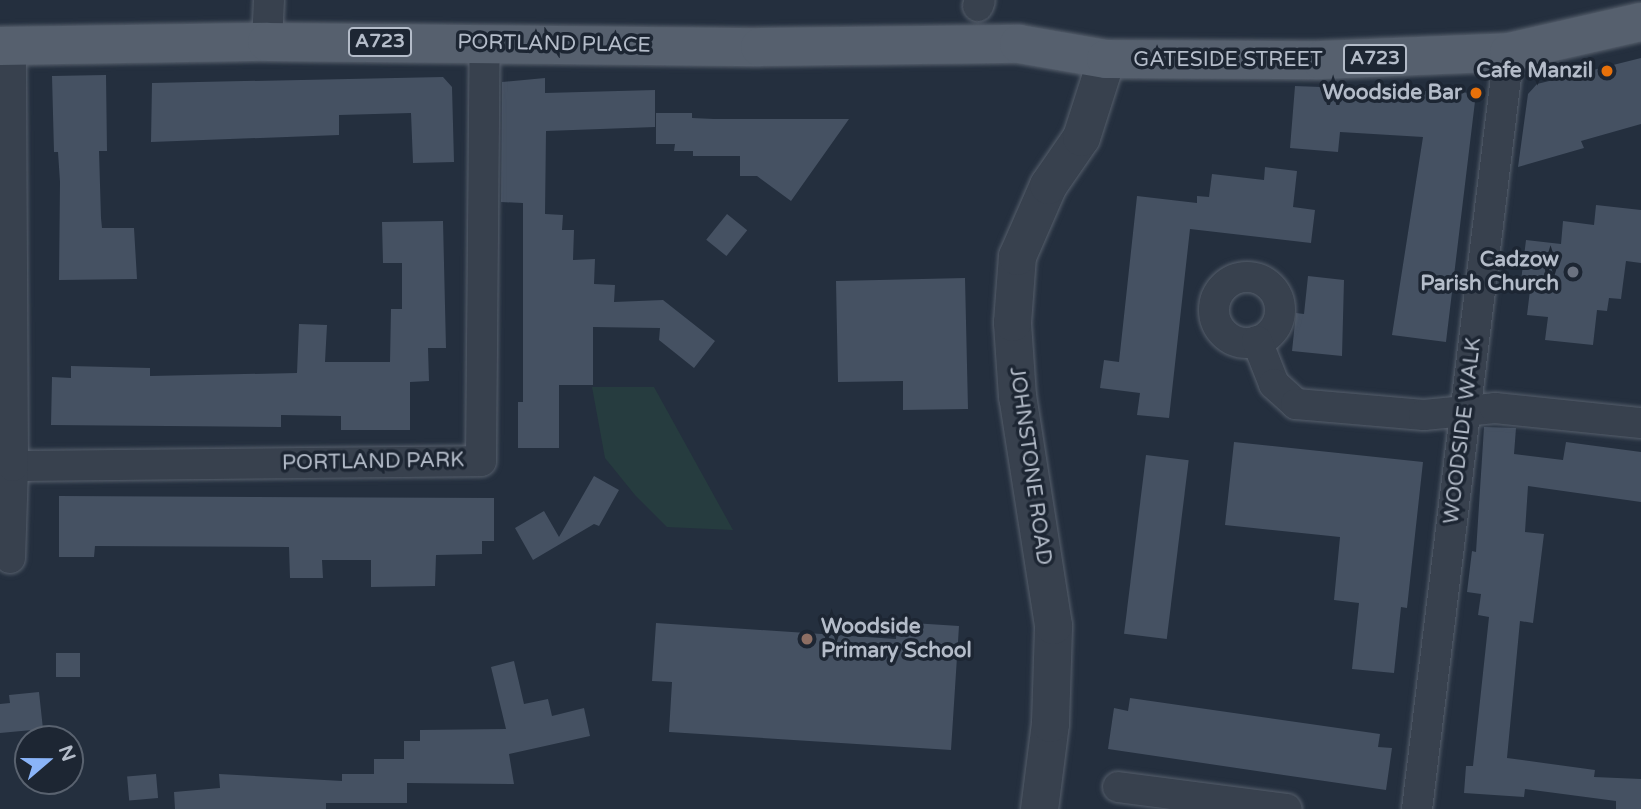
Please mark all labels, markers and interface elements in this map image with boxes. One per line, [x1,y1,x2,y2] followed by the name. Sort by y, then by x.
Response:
[347,26,413,58] road number: A723
[457,30,651,58] street label: PORTLAND PLACE
[1342,44,1408,74] road number: A723
[1133,47,1323,73] street label: GATESIDE STREET
[1476,58,1593,84] place label: Cafe Manzil
[1599,63,1615,79] marker: Cafe Manzil
[1323,80,1462,106] place label: Woodside Bar
[1468,85,1484,101] marker: Woodside Bar
[1420,247,1559,297] place label: Cadzow Parish Church
[1565,264,1581,280] marker: Cadzow Parish Church
[1439,336,1487,526] street label: WOODSIDE WALK
[1004,365,1056,567] street label: JOHNSTONE ROAD
[282,448,464,476] street label: PORTLAND PARK
[821,614,972,664] place label: Woodside Primary School
[799,631,815,647] marker: Woodside Primary School
[14,725,84,795] north arrow
[54,743,80,764] text: N

